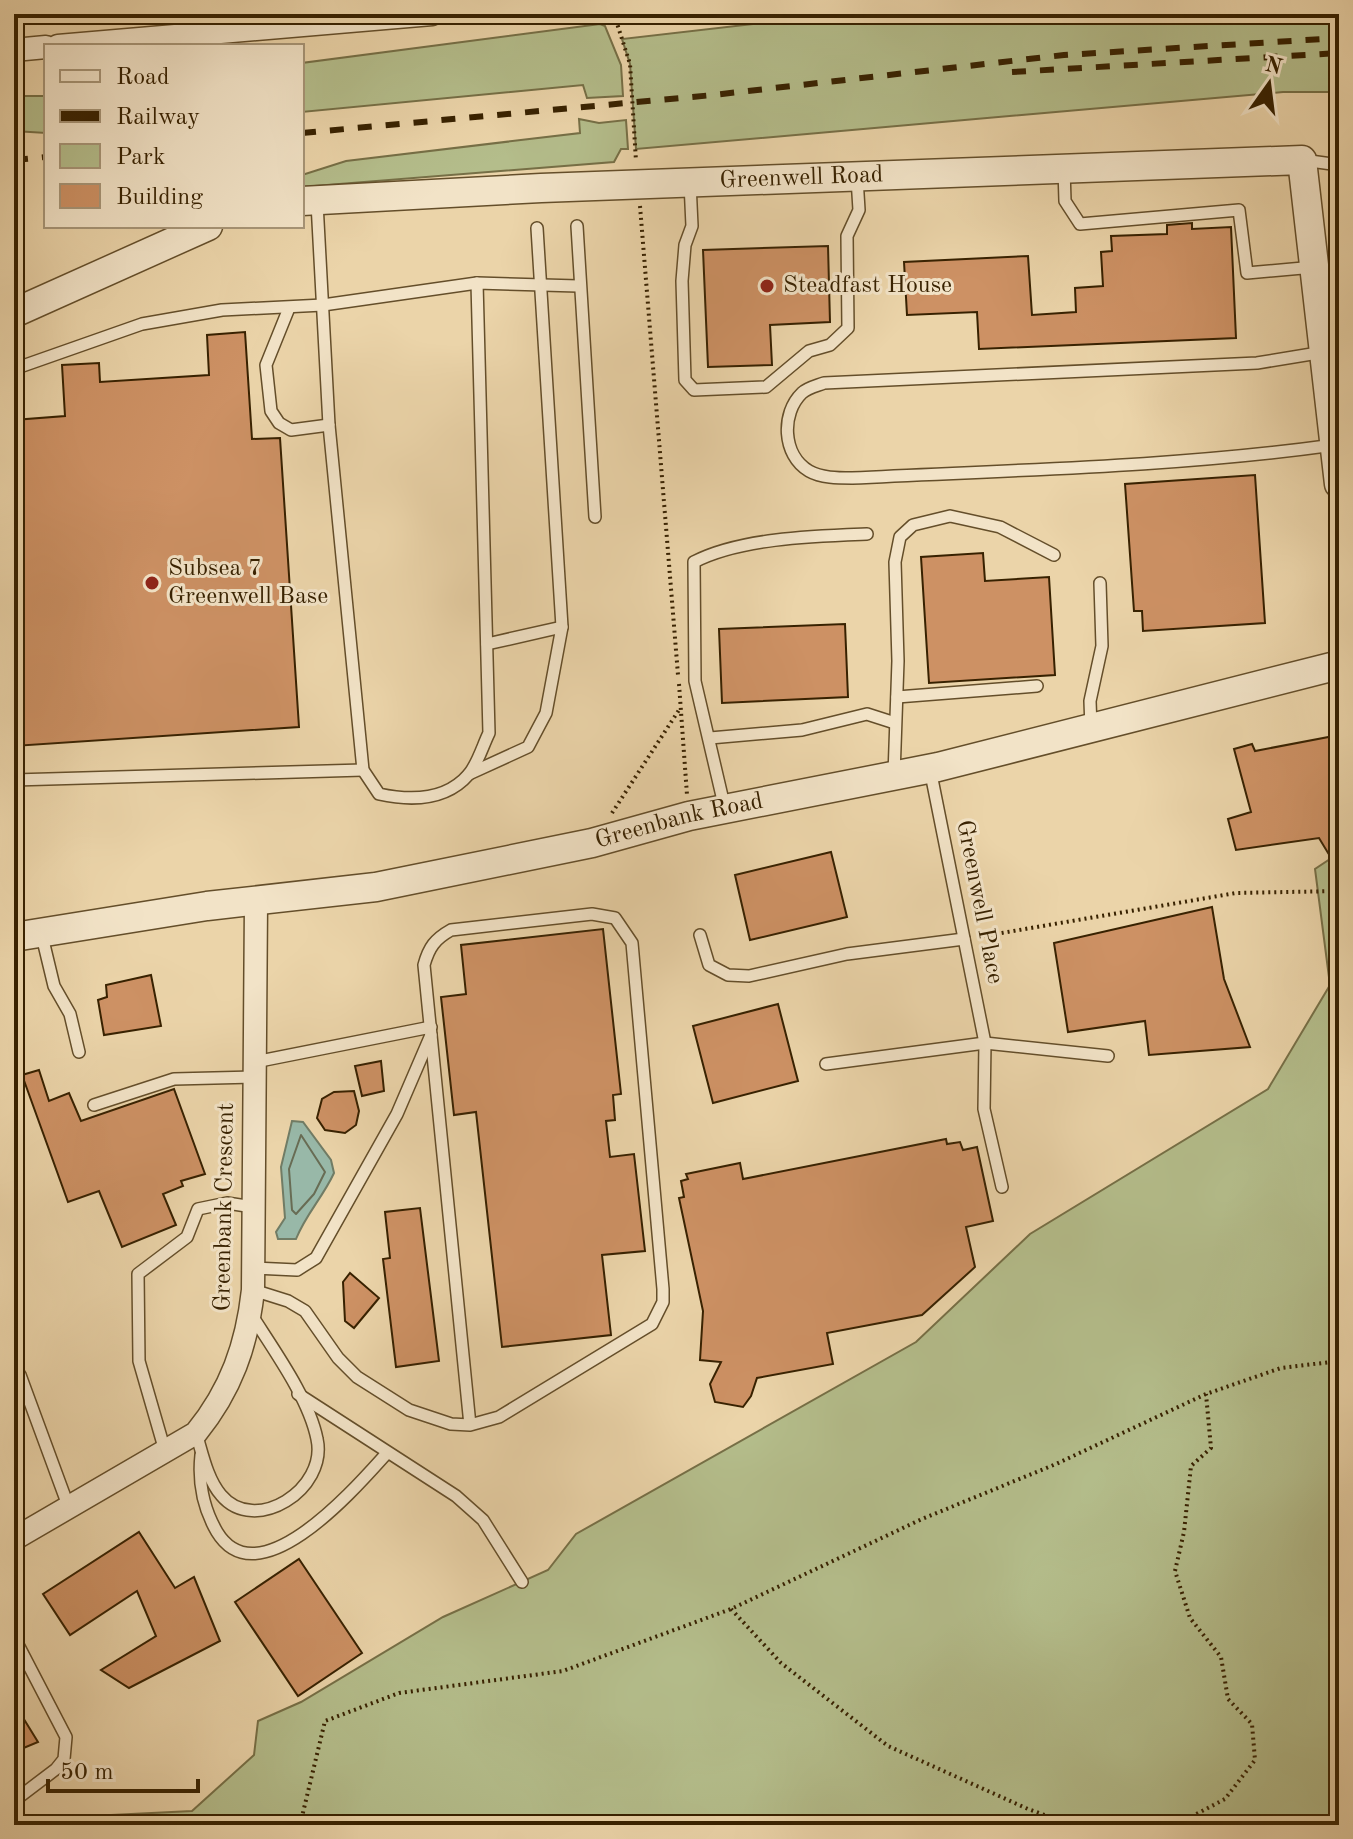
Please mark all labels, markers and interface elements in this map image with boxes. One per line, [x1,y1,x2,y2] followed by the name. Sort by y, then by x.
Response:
[44,44,304,228] legend
[1229,44,1309,124] north arrow
[1263,54,1284,79] text: N
[116,66,169,90] text: Road
[116,106,200,130] text: Railway
[116,146,165,170] text: Park
[719,163,884,193] street label: Greenwell Road
[116,186,203,210] text: Building
[783,274,952,298] place label: Steadfast House
[758,277,776,295] marker: Steadfast House
[168,557,328,609] place label: Subsea 7 Greenwell Base
[143,574,161,592] marker: Subsea 7 Greenwell Base
[593,790,765,853] street label: Greenbank Road
[951,818,1007,986] street label: Greenwell Place
[211,1102,239,1312] street label: Greenbank Crescent
[48,1743,198,1793] scale bar
[60,1761,114,1785] text: 50 m

